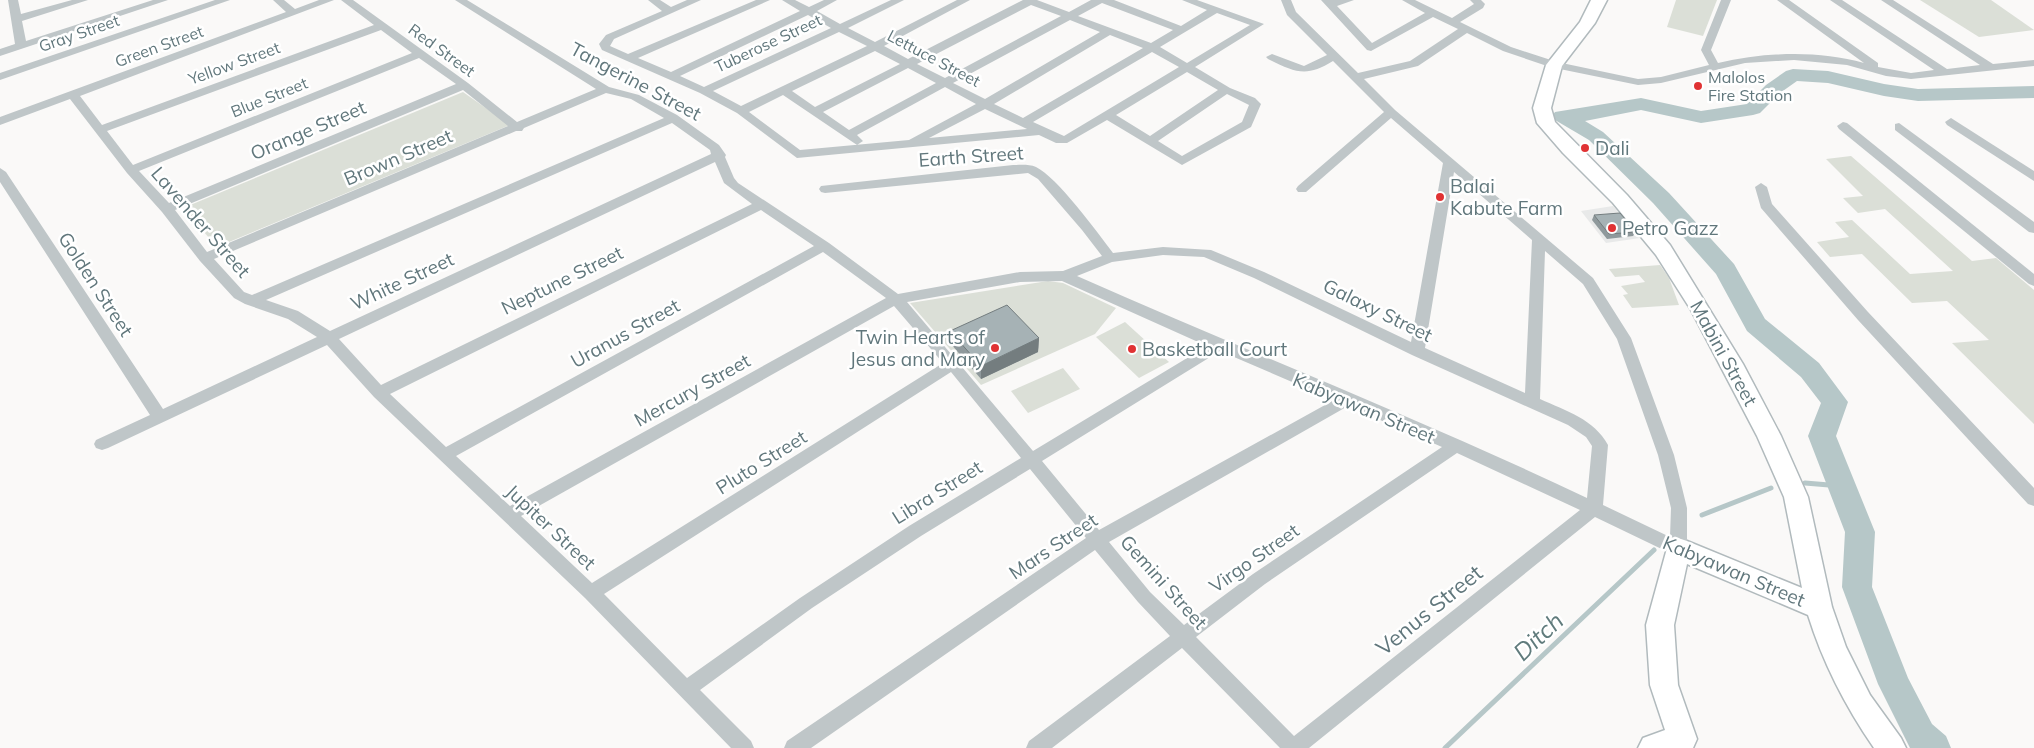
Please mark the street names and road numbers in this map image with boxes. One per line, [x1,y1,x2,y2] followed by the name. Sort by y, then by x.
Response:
[711,9,825,77] street label: Tuberose Street
[36,10,122,56] street label: Gray Street
[405,19,480,81] street label: Red Street
[112,21,206,71] street label: Green Street
[884,25,984,91] street label: Lettuce Street
[566,36,706,126] street label: Tangerine Street
[184,37,283,89] street label: Yellow Street
[228,72,311,121] street label: Blue Street
[247,95,370,165] street label: Orange Street
[340,123,456,191] street label: Brown Street
[918,140,1025,172] street label: Earth Street
[146,162,256,283] street label: Lavender Street
[53,227,139,341] street label: Golden Street
[497,240,627,320] street label: Neptune Street
[347,246,458,315] street label: White Street
[1319,273,1437,347] street label: Galaxy Street
[566,293,684,373] street label: Uranus Street
[1685,296,1763,410] street label: Mabini Street
[630,348,754,432] street label: Mercury Street
[1289,367,1439,449] street label: Kabyawan Street
[711,424,811,499] street label: Pluto Street
[887,455,987,529] street label: Libra Street
[501,479,601,575] street label: Jupiter Street
[1004,507,1102,584] street label: Mars Street
[1204,518,1304,598] street label: Virgo Street
[1115,530,1213,634] street label: Gemini Street
[1659,530,1809,612] street label: Kabyawan Street
[1370,558,1488,662] street label: Venus Street

